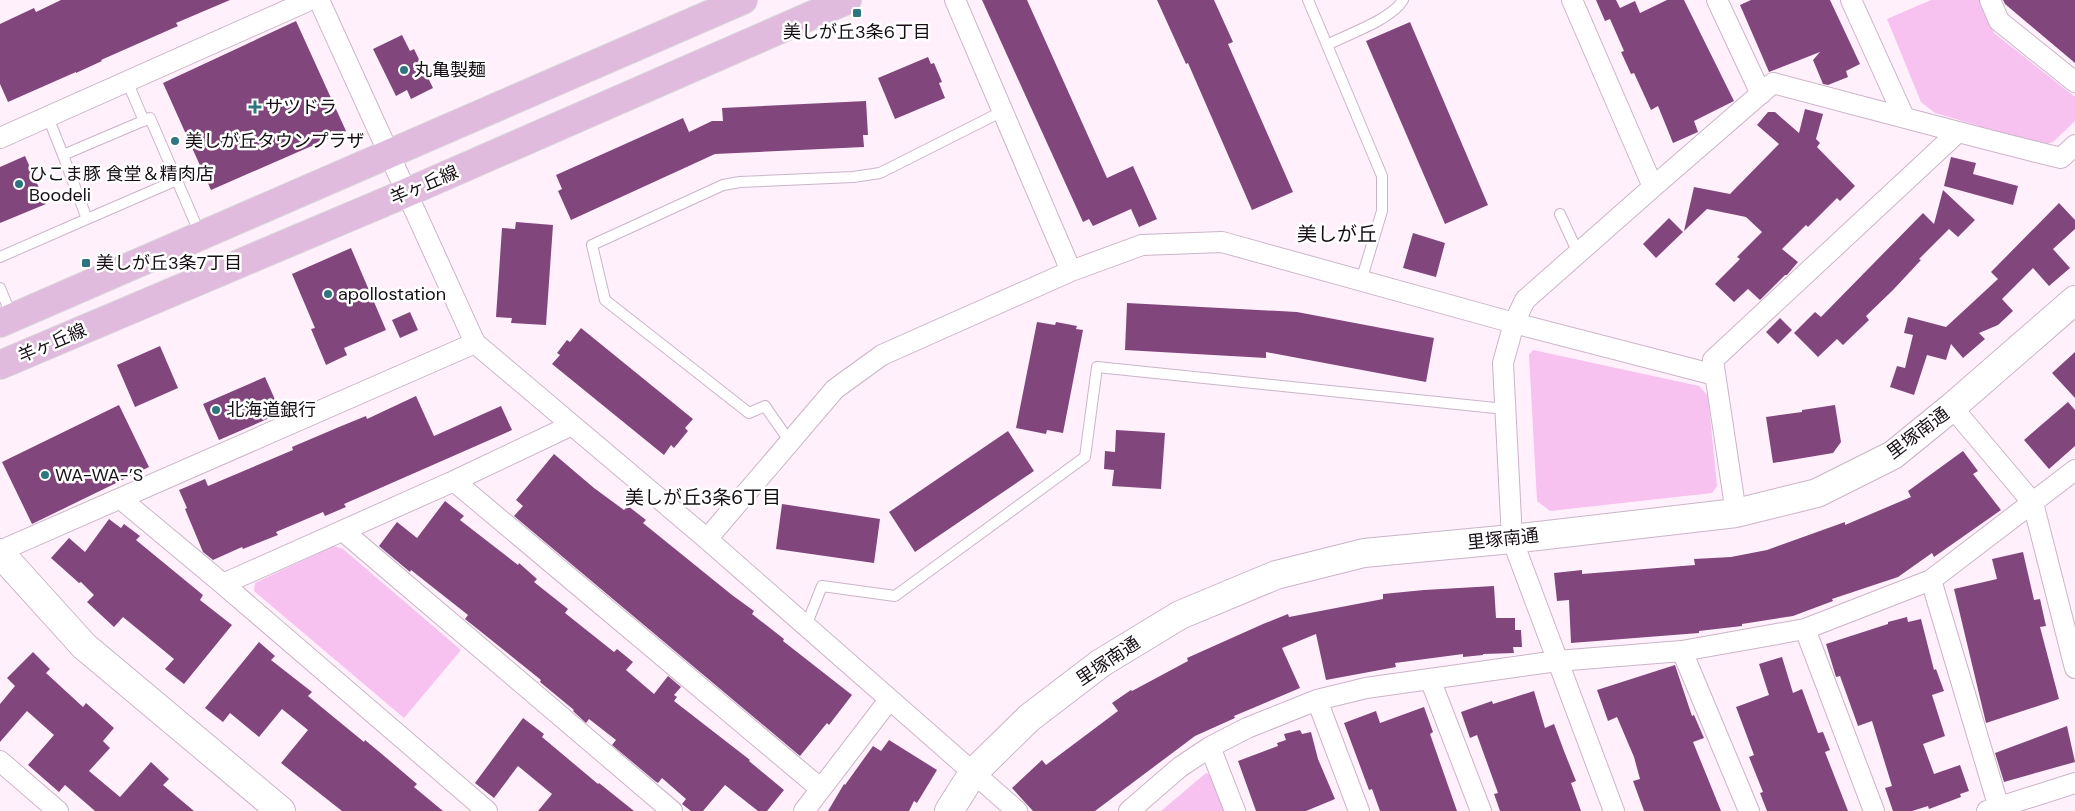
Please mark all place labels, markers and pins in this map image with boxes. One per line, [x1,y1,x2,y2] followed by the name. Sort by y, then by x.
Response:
[851,7,863,19] marker: 美しが丘3条6丁目
[783,20,931,44] place label: 美しが丘3条6丁目
[414,58,486,82] place label: 丸亀製麺
[398,64,410,76] marker: 丸亀製麺
[265,95,337,119] place label: サツドラ
[249,101,261,113] marker: サツドラ
[185,129,364,153] place label: 美しが丘タウンプラザ
[169,135,181,147] marker: 美しが丘タウンプラザ
[29,162,214,207] place label: ひこま豚 食堂＆精肉店 Boodeli
[13,178,25,190] marker: ひこま豚 食堂＆精肉店 Boodeli
[96,251,242,275] place label: 美しが丘3条7丁目
[80,257,92,269] marker: 美しが丘3条7丁目
[338,282,446,306] place label: apollostation
[322,288,334,300] marker: apollostation
[226,398,316,422] place label: 北海道銀行
[210,404,222,416] marker: 北海道銀行
[55,463,143,487] place label: WA-WA-’S
[39,469,51,481] marker: WA-WA-’S

